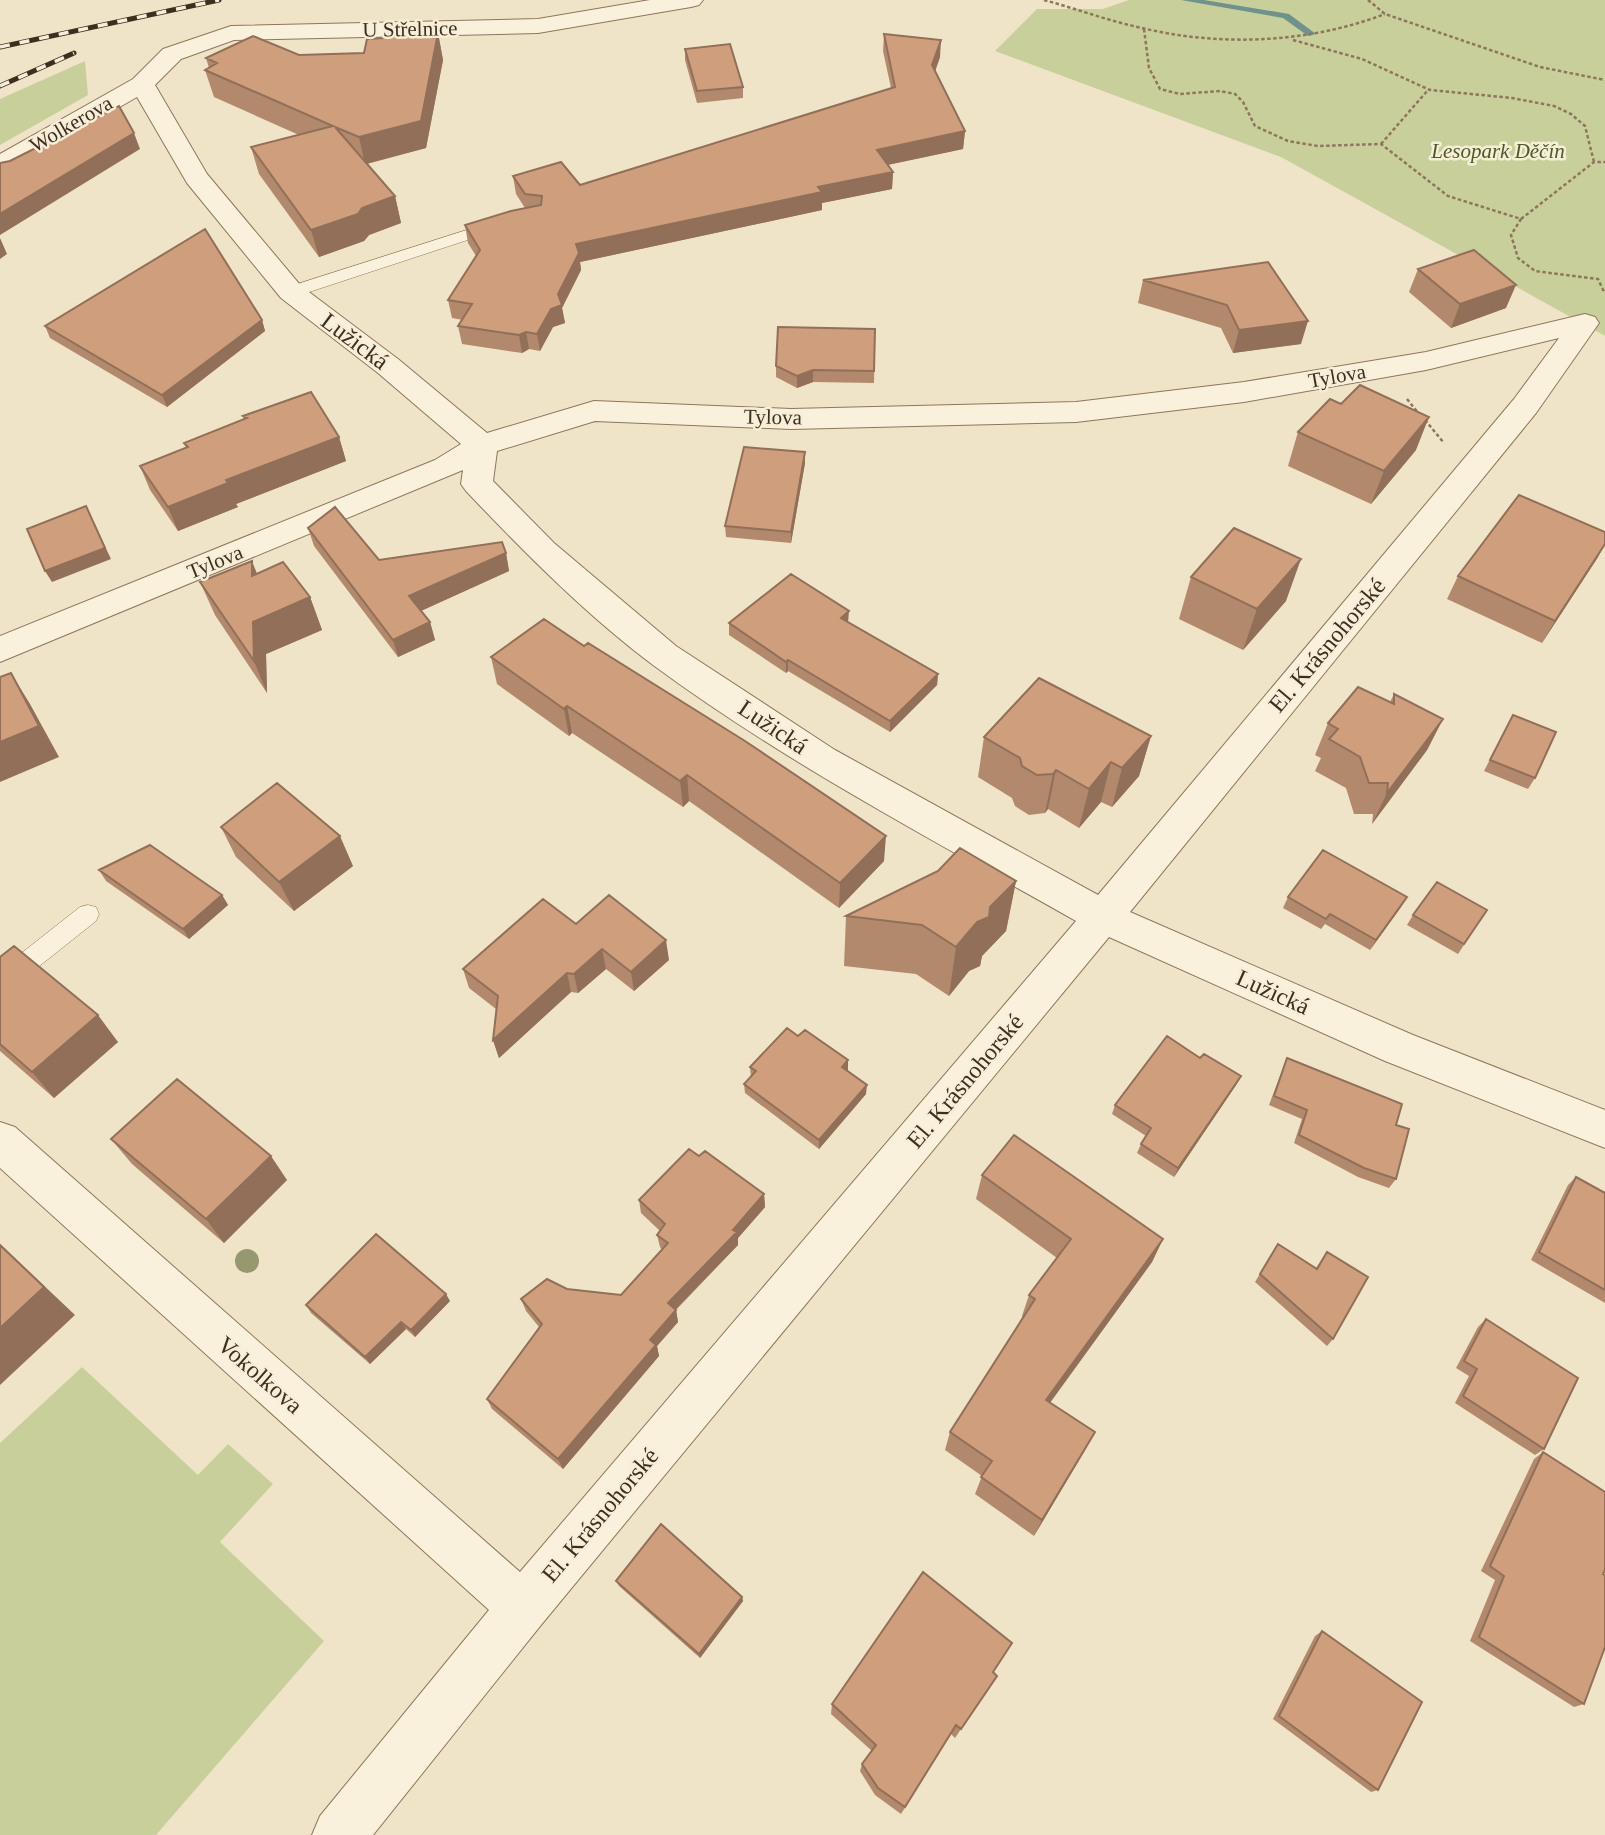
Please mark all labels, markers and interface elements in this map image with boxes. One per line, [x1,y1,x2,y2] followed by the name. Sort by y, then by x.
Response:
[362,16,458,42] street label: U Střelnice
[25,90,117,157] street label: Wolkerova
[1430,139,1565,163] park label: Lesopark Děčín
[316,307,394,375] street label: Lužická
[1306,359,1368,393] street label: Tylova
[744,404,803,430] street label: Tylova
[184,540,247,584] street label: Tylova
[1263,573,1391,717] street label: El. Krásnohorské
[734,695,813,760] street label: Lužická
[1232,964,1314,1020] street label: Lužická
[901,1009,1029,1153] street label: El. Krásnohorské
[212,1331,308,1419] street label: Vokolkova
[536,1443,664,1587] street label: El. Krásnohorské

